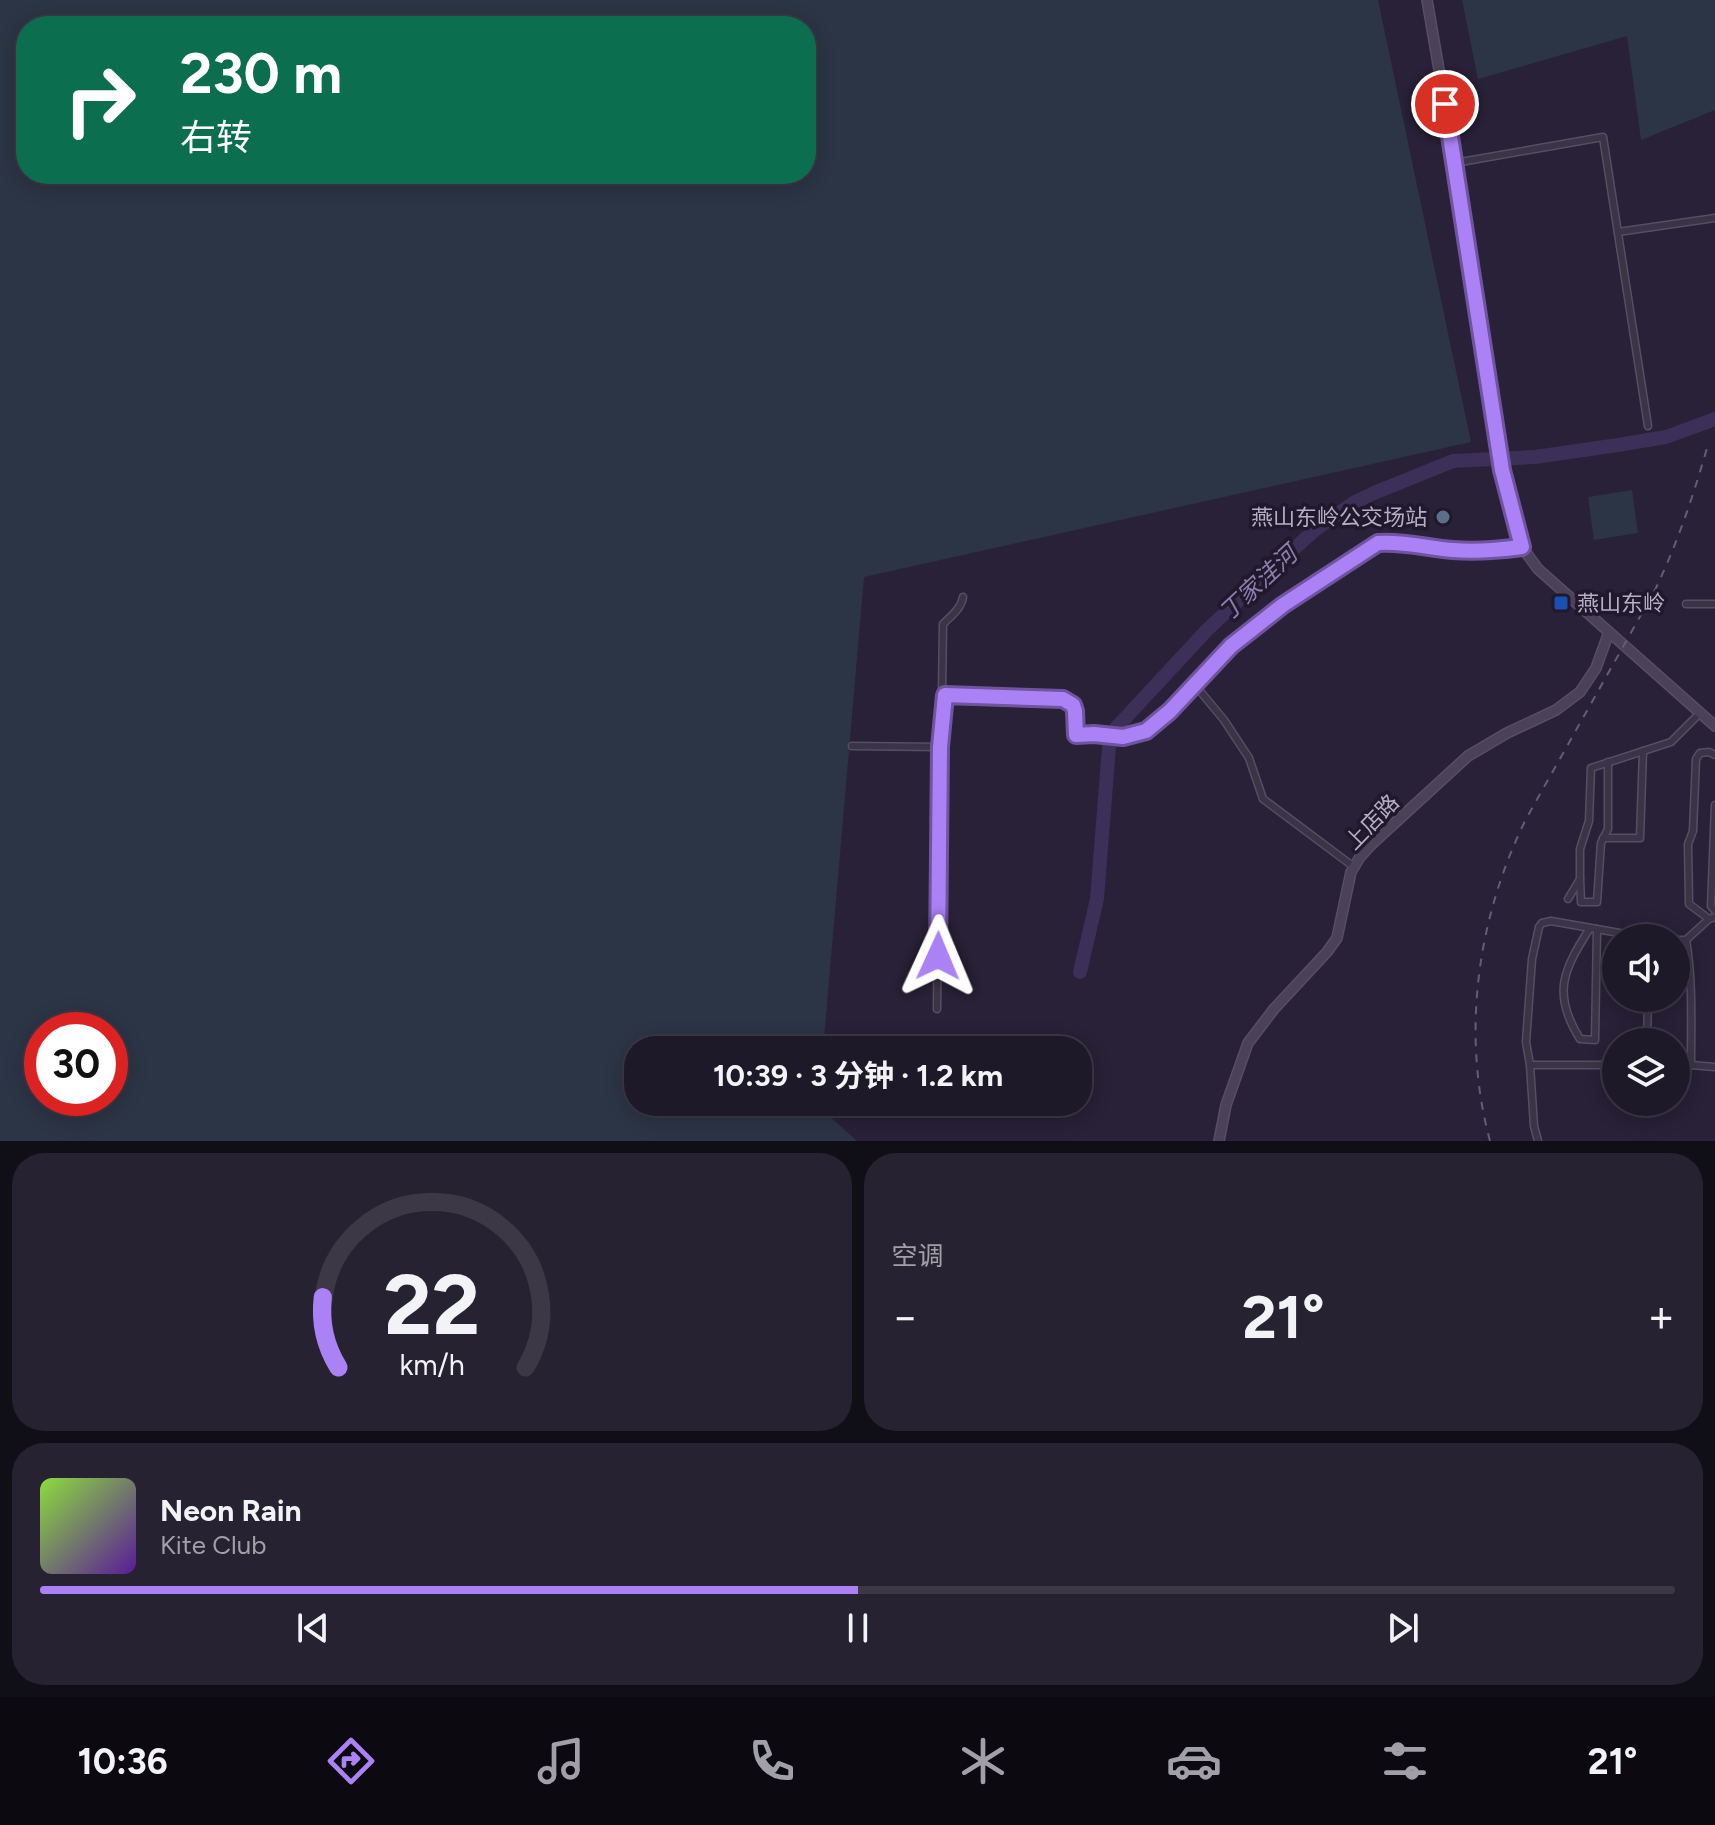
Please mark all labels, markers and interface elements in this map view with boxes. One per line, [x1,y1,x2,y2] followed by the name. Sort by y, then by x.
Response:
[180,40,342,107] text: 230 m
[48,48,152,152] icon: right
[1411,70,1479,138] pin
[1423,82,1467,126] icon: arrive
[180,116,252,159] text: 右转
[1251,504,1427,531] place label: 燕山东岭公交场站
[1434,508,1452,526] marker: 燕山东岭公交场站
[1213,537,1306,626] water label: 丁家洼河
[1577,590,1665,617] place label: 燕山东岭
[1552,594,1570,612] marker: 燕山东岭
[1339,789,1405,855] street label: 上店路
[896,914,980,998] position arrow
[1602,924,1690,1116] map controls
[1602,924,1690,1012] button: sound
[24,1012,128,1116] speed limit sign: 30
[1602,1028,1690,1116] button: layers
[713,1057,1003,1094] text: 10:39 · 3 分钟 · 1.2 km
[892,1240,944,1272] text: 空调
[384,1255,480,1355] text: 22
[1242,1281,1325,1353] text: 21°
[892,1290,919,1343] text: −
[1648,1290,1675,1343] text: +
[399,1348,464,1382] text: km/h
[160,1492,302,1529] text: Neon Rain
[160,1529,266,1561] text: Kite Club
[291,1606,335,1650] icon: previous
[836,1606,880,1650] icon: pause
[1381,1606,1425,1650] icon: next
[323,1733,379,1789] icon: directions
[533,1733,589,1789] icon: music
[744,1733,800,1789] icon: phone
[955,1733,1011,1789] icon: climate
[1166,1733,1222,1789] icon: car
[1377,1733,1433,1789] icon: filters
[77,1740,168,1783] text: 10:36
[1588,1740,1637,1783] text: 21°

